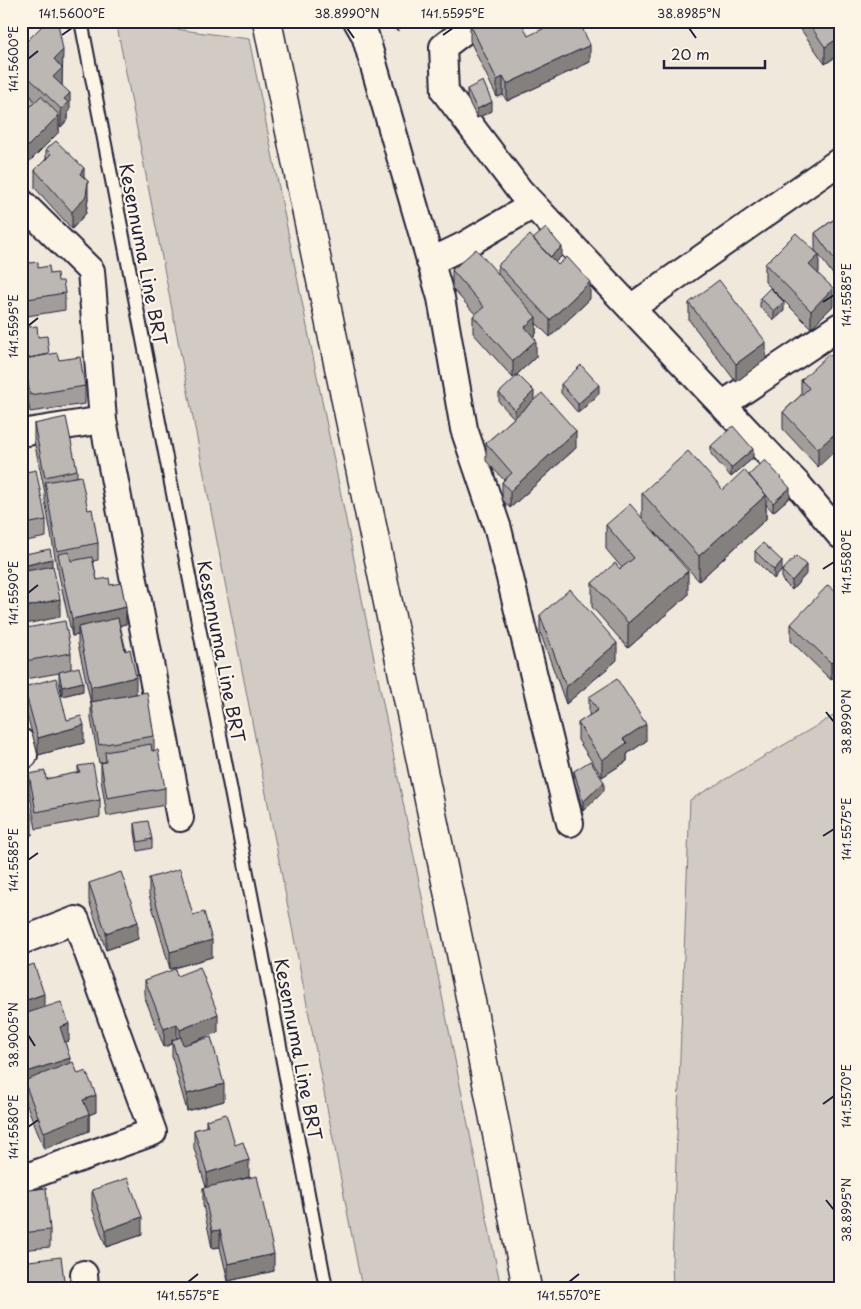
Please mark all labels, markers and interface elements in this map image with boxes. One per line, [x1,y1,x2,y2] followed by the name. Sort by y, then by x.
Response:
[39,4,105,22] text: 141.5600°E
[314,4,380,22] text: 38.8990°N
[421,4,485,22] text: 141.5595°E
[657,4,721,22] text: 38.8985°N
[4,26,22,92] text: 141.5600°E
[664,38,765,70] scale bar
[671,42,710,65] text: 20 m
[113,161,175,348] street label: Kesennuma Line BRT
[837,263,855,327] text: 141.5585°E
[4,294,22,358] text: 141.5595°E
[837,529,855,595] text: 141.5580°E
[191,558,253,745] street label: Kesennuma Line BRT
[4,561,22,625] text: 141.5590°E
[837,689,855,755] text: 38.8990°N
[837,798,855,860] text: 141.5575°E
[4,828,22,892] text: 141.5585°E
[268,956,330,1143] street label: Kesennuma Line BRT
[4,1002,22,1068] text: 38.9005°N
[837,1064,855,1128] text: 141.5570°E
[4,1094,22,1160] text: 141.5580°E
[837,1178,855,1242] text: 38.8995°N
[157,1286,219,1304] text: 141.5575°E
[537,1286,601,1304] text: 141.5570°E

